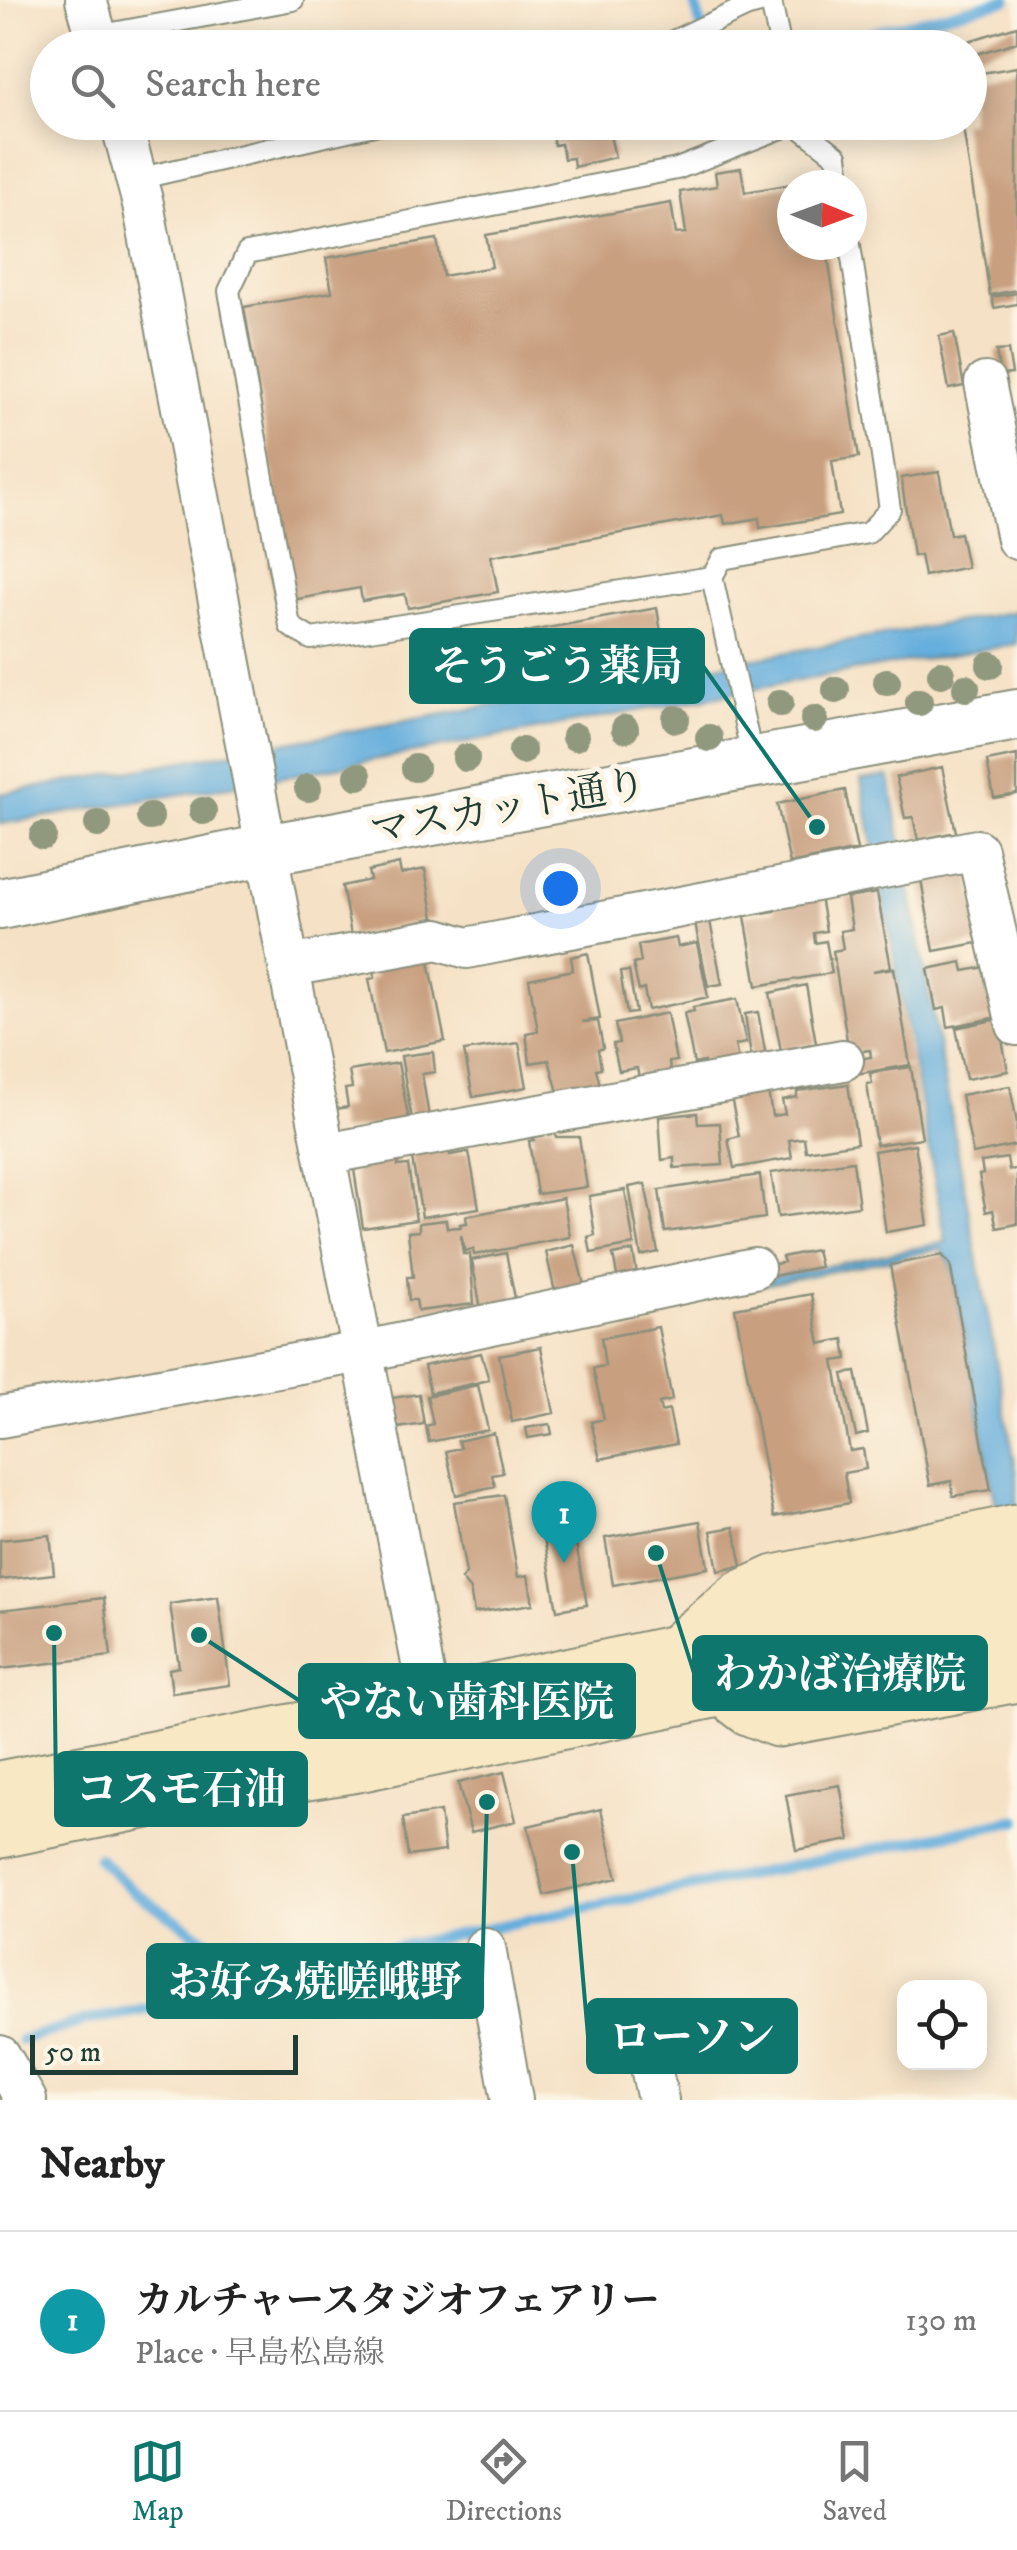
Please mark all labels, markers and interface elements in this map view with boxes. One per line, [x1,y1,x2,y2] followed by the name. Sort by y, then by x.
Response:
[30,30,987,140] search box
[65,58,120,113] icon: search
[145,61,321,109] text: Search here
[777,170,867,260] north arrow
[411,630,703,702] callout: そうごう薬局
[431,642,683,694] text: そうごう薬局
[366,760,651,858] street label: マスカット通り
[535,863,586,914] your location
[532,1480,596,1563] pin: 1
[694,1637,986,1709] callout: わかば治療院
[714,1650,966,1702] text: わかば治療院
[300,1665,634,1737] callout: やない歯科医院
[320,1678,614,1730] text: やない歯科医院
[56,1753,306,1825] callout: コスモ石油
[76,1765,286,1817] text: コスモ石油
[148,1945,482,2017] callout: お好み焼嵯峨野
[168,1958,462,2010] text: お好み焼嵯峨野
[897,1980,987,2070] map controls
[897,1980,987,2070] button: locate
[588,2000,796,2072] callout: ローソン
[609,2013,775,2065] text: ローソン
[30,2030,298,2074] scale bar
[45,2035,101,2070] text: 50 m
[40,2139,164,2191] text: Nearby
[135,2278,659,2326] text: カルチャースタジオフェアリー
[67,2301,78,2341] text: 1
[905,2301,977,2341] text: 130 m
[135,2334,385,2374] text: Place · 早島松島線
[130,2434,185,2529] tab: Map
[446,2434,562,2529] tab: Directions
[822,2434,887,2529] tab: Saved

